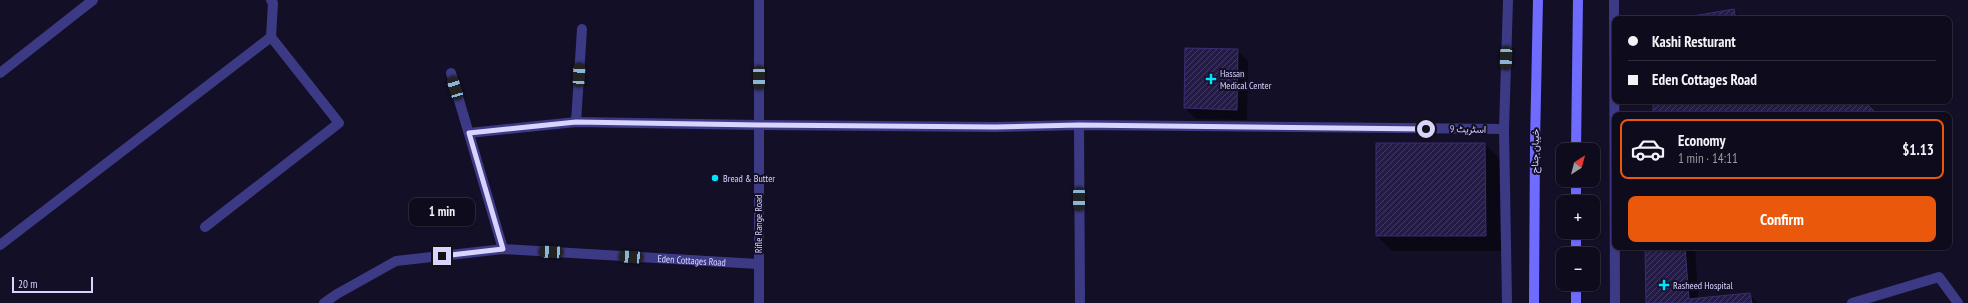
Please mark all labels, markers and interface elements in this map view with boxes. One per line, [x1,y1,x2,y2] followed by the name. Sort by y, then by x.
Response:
[1652,32,1736,51] text: Kashi Resturant
[1500,46,1512,70] car
[572,63,586,87] car
[753,66,765,90] car
[1220,67,1272,92] place label: Hassan Medical Center
[1652,70,1757,89] text: Eden Cottages Road
[1205,73,1217,85] marker: Hassan Medical Center
[446,75,464,101] car
[1417,120,1435,138] route start
[1450,122,1486,136] street label: اسٹریٹ 9
[1528,128,1542,173] street label: خیبان جناح
[1630,131,1666,167] icon: car
[1678,131,1726,150] text: Economy
[1902,140,1934,159] text: $1.13
[1556,143,1600,187] north arrow
[1556,143,1600,291] map controls
[1678,150,1738,167] text: 1 min · 14:11
[723,172,775,185] place label: Bread & Butter
[710,173,720,183] marker: Bread & Butter
[1073,187,1085,211] car
[752,195,765,253] street label: Rifle Range Road
[1556,195,1600,239] button: +
[1628,196,1936,242] button: Confirm
[409,198,475,226] callout: 1 min
[429,203,455,220] text: 1 min
[539,245,563,259] car
[433,247,451,265] route end
[1556,247,1600,291] button: −
[619,250,643,264] car
[657,252,726,269] street label: Eden Cottages Road
[12,275,93,294] scale bar
[18,277,37,291] text: 20 m
[1658,279,1670,291] marker: Rasheed Hospital
[1673,279,1734,292] place label: Rasheed Hospital

